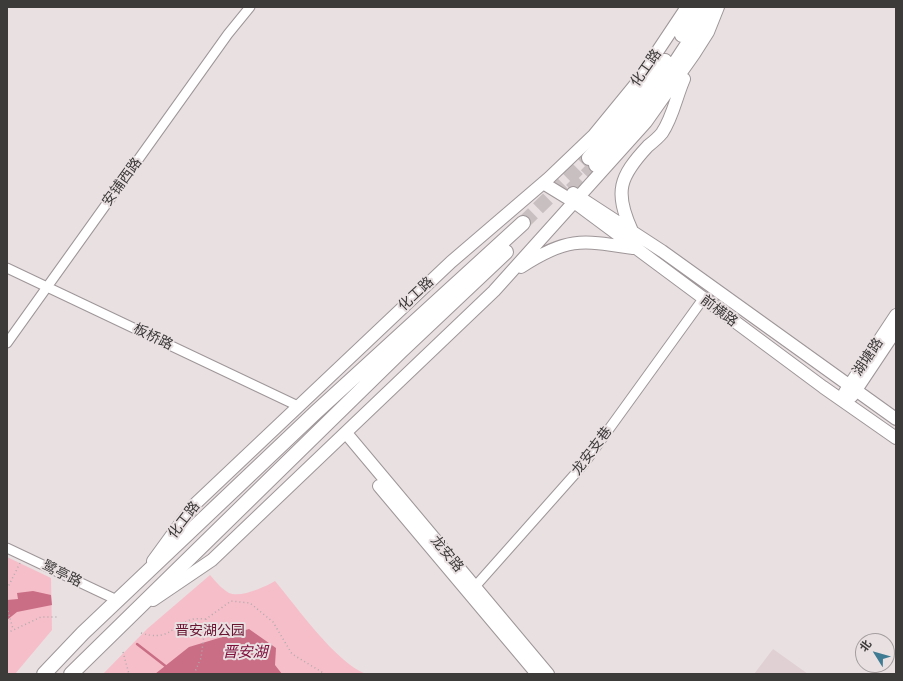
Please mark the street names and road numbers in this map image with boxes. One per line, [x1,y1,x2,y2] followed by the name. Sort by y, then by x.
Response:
[627,46,665,90] street label: 化工路
[99,154,145,210] street label: 安铺西路
[395,274,437,314] street label: 化工路
[697,292,741,330] street label: 前横路
[130,320,176,354] street label: 板桥路
[849,335,887,379] street label: 湖塘路
[568,424,616,478] street label: 龙安支巷
[164,498,204,542] street label: 化工路
[427,533,467,575] street label: 龙安路
[39,557,85,591] street label: 鹭亭路

